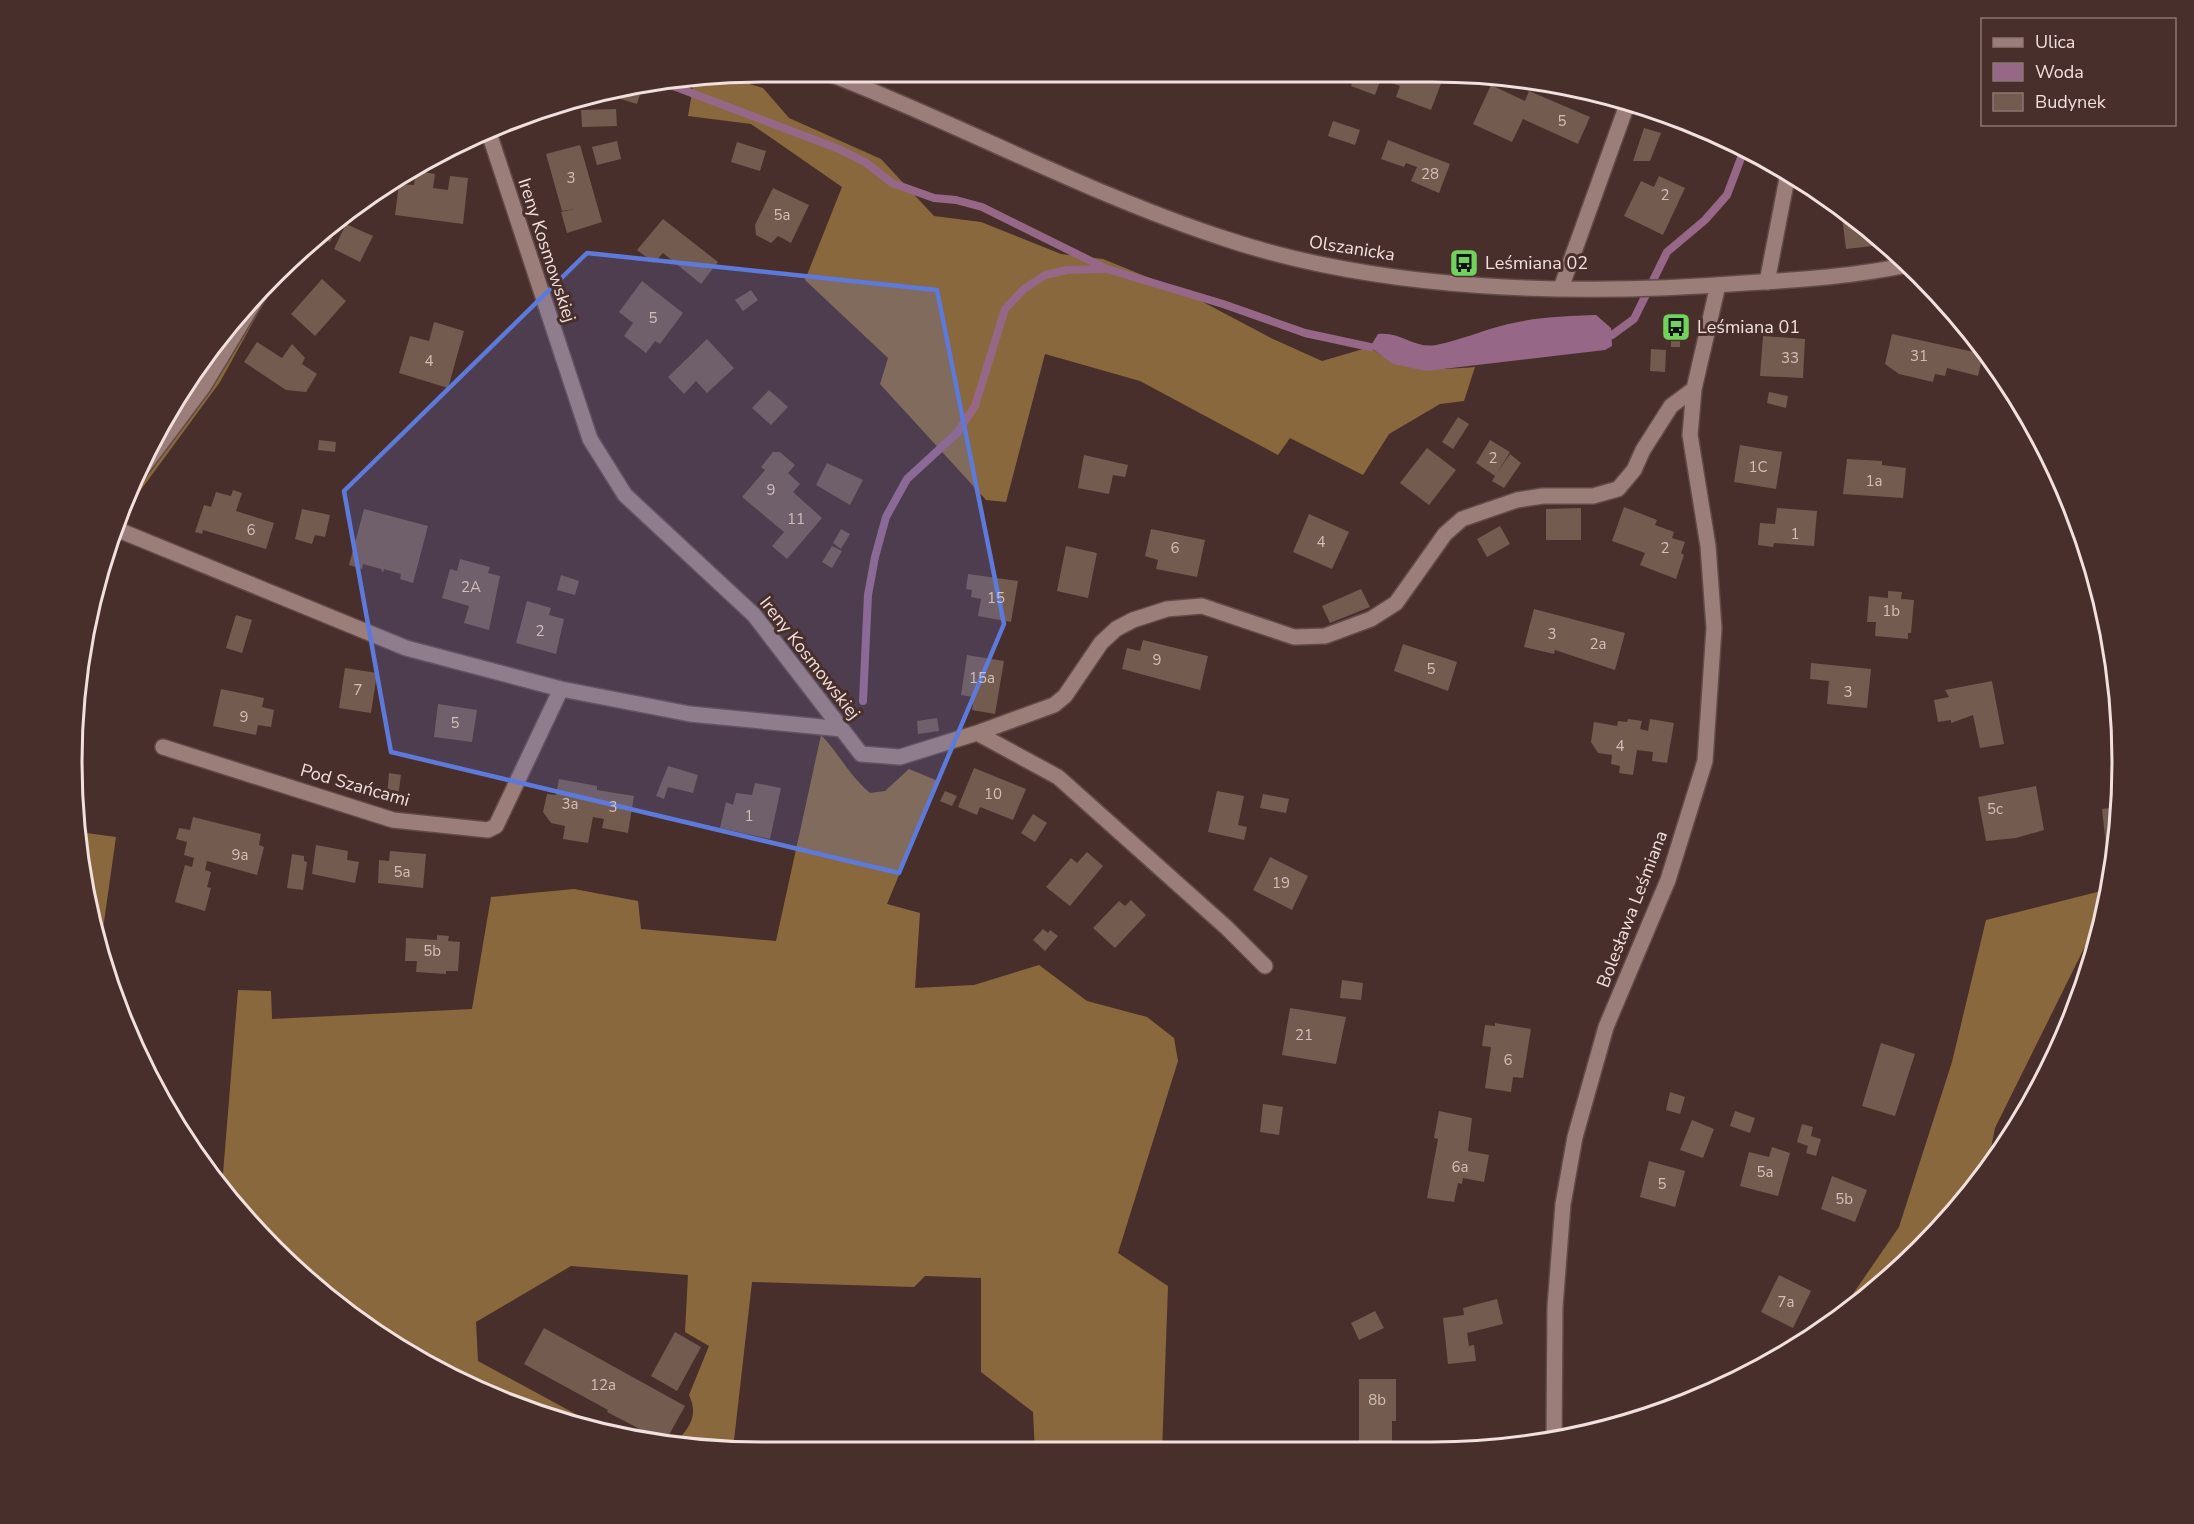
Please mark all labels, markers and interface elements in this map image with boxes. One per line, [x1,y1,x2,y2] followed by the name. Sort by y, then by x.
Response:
[1981,18,2176,126] legend
[2035,30,2075,54] text: Ulica
[2035,60,2084,84] text: Woda
[2035,90,2107,114] text: Budynek
[1557,111,1567,131] house number: 5
[1421,164,1439,184] house number: 28
[566,168,576,188] house number: 3
[512,175,582,325] street label: Ireny Kosmowskiej
[1660,185,1670,205] house number: 2
[774,205,790,225] house number: 5a
[1307,229,1397,267] street label: Olszanicka
[1448,247,1480,279] bus stop icon: Leśmiana 02
[1485,251,1588,275] place label: Leśmiana 02
[648,308,658,328] house number: 5
[1660,311,1692,343] bus stop icon: Leśmiana 01
[1697,315,1800,339] place label: Leśmiana 01
[1910,346,1928,366] house number: 31
[1781,348,1799,368] house number: 33
[424,351,434,371] house number: 4
[1488,448,1498,468] house number: 2
[1748,457,1768,477] house number: 1C
[1866,471,1882,491] house number: 1a
[766,480,776,500] house number: 9
[787,509,805,529] house number: 11
[246,520,256,540] house number: 6
[1790,524,1800,544] house number: 1
[1316,532,1326,552] house number: 4
[1170,538,1180,558] house number: 6
[1660,538,1670,558] house number: 2
[461,577,481,597] house number: 2A
[987,588,1005,608] house number: 15
[754,591,866,725] street label: Ireny Kosmowskiej
[1882,601,1900,621] house number: 1b
[535,621,545,641] house number: 2
[1547,624,1557,644] house number: 3
[1590,634,1606,654] house number: 2a
[1152,650,1162,670] house number: 9
[1426,659,1436,679] house number: 5
[969,668,995,688] house number: 15a
[353,680,363,700] house number: 7
[1843,682,1853,702] house number: 3
[239,707,249,727] house number: 9
[450,713,460,733] house number: 5
[1615,736,1625,756] house number: 4
[298,758,412,812] street label: Pod Szańcami
[984,784,1002,804] house number: 10
[562,794,578,814] house number: 3a
[608,797,618,817] house number: 3
[1987,799,2003,819] house number: 5c
[744,806,754,826] house number: 1
[1591,827,1673,991] street label: Bolesława Leśmiana
[232,845,248,865] house number: 9a
[394,862,410,882] house number: 5a
[1272,873,1290,893] house number: 19
[423,941,441,961] house number: 5b
[1295,1025,1313,1045] house number: 21
[1503,1050,1513,1070] house number: 6
[1452,1157,1468,1177] house number: 6a
[1757,1162,1773,1182] house number: 5a
[1657,1174,1667,1194] house number: 5
[1835,1189,1853,1209] house number: 5b
[1778,1292,1794,1312] house number: 7a
[590,1375,616,1395] house number: 12a
[1368,1390,1386,1410] house number: 8b

